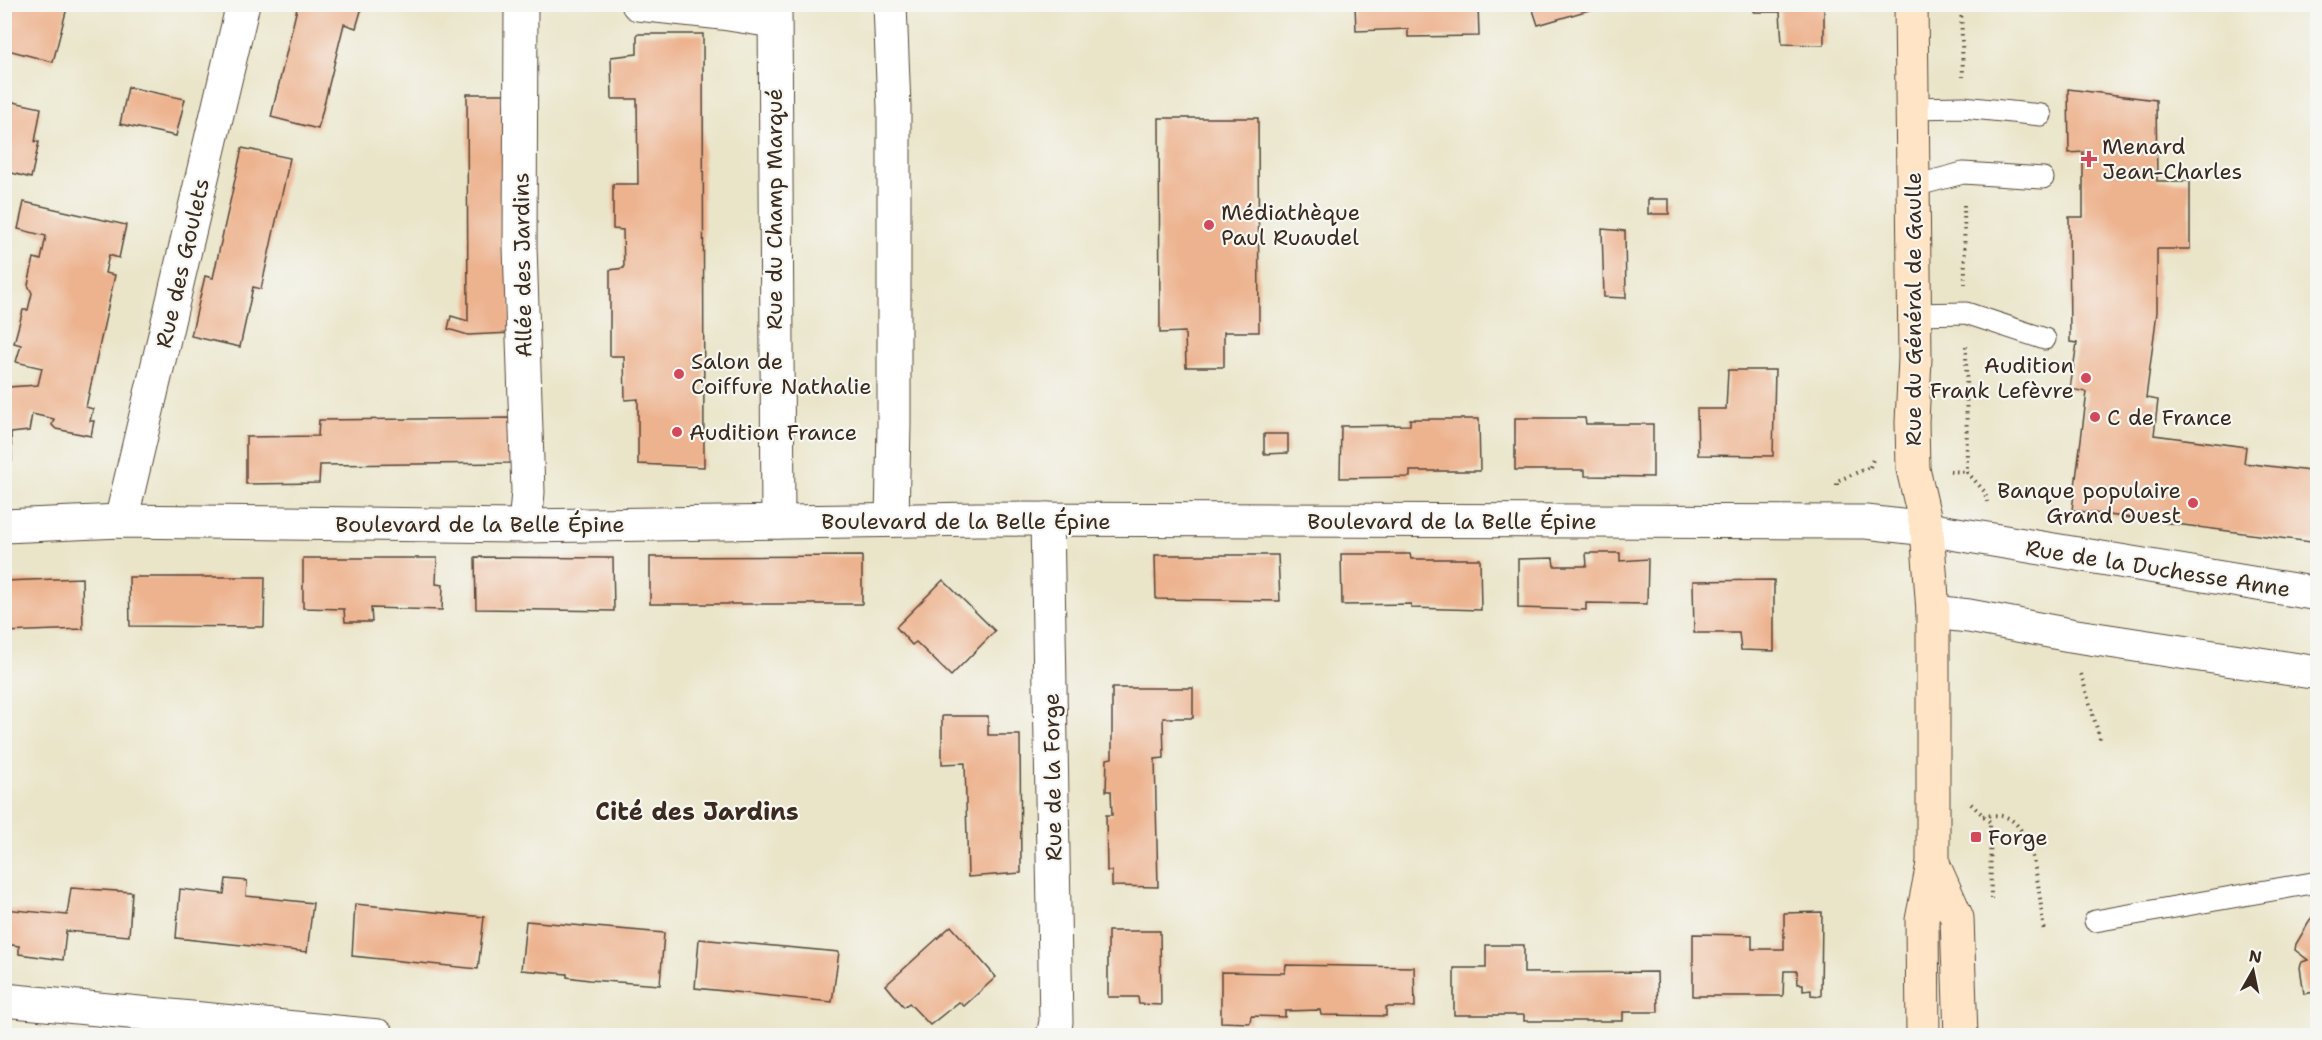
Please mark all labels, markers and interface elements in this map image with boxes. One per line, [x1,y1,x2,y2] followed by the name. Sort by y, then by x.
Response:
[760,88,789,330] street label: Rue du Champ Marqué
[2102,132,2243,186] place label: Menard Jean-Charles
[2080,150,2098,168] marker: Menard Jean-Charles
[506,172,539,358] street label: Allée des Jardins
[1899,172,1928,446] street label: Rue du Général de Gaulle
[149,175,216,351] street label: Rue des Goulets
[1221,198,1360,252] place label: Médiathèque Paul Ruaudel
[1202,218,1216,232] marker: Médiathèque Paul Ruaudel
[691,347,872,401] place label: Salon de Coiffure Nathalie
[1930,351,2074,405] place label: Audition Frank Lefèvre
[672,367,686,381] marker: Salon de Coiffure Nathalie
[2079,371,2093,385] marker: Audition Frank Lefèvre
[2107,403,2232,432] place label: C de France
[2088,410,2102,424] marker: C de France
[689,418,857,447] place label: Audition France
[670,425,684,439] marker: Audition France
[1997,476,2181,530] place label: Banque populaire Grand Ouest
[2186,496,2200,510] marker: Banque populaire Grand Ouest
[821,507,1111,536] street label: Boulevard de la Belle Épine
[1307,507,1597,536] street label: Boulevard de la Belle Épine
[335,510,625,539] street label: Boulevard de la Belle Épine
[2023,533,2293,604] street label: Rue de la Duchesse Anne
[1037,693,1068,861] street label: Rue de la Forge
[595,796,799,828] district label: Cité des Jardins
[1988,823,2048,852] place label: Forge
[1969,830,1983,844] marker: Forge
[2223,941,2283,1001] north arrow
[2247,945,2263,968] text: N

